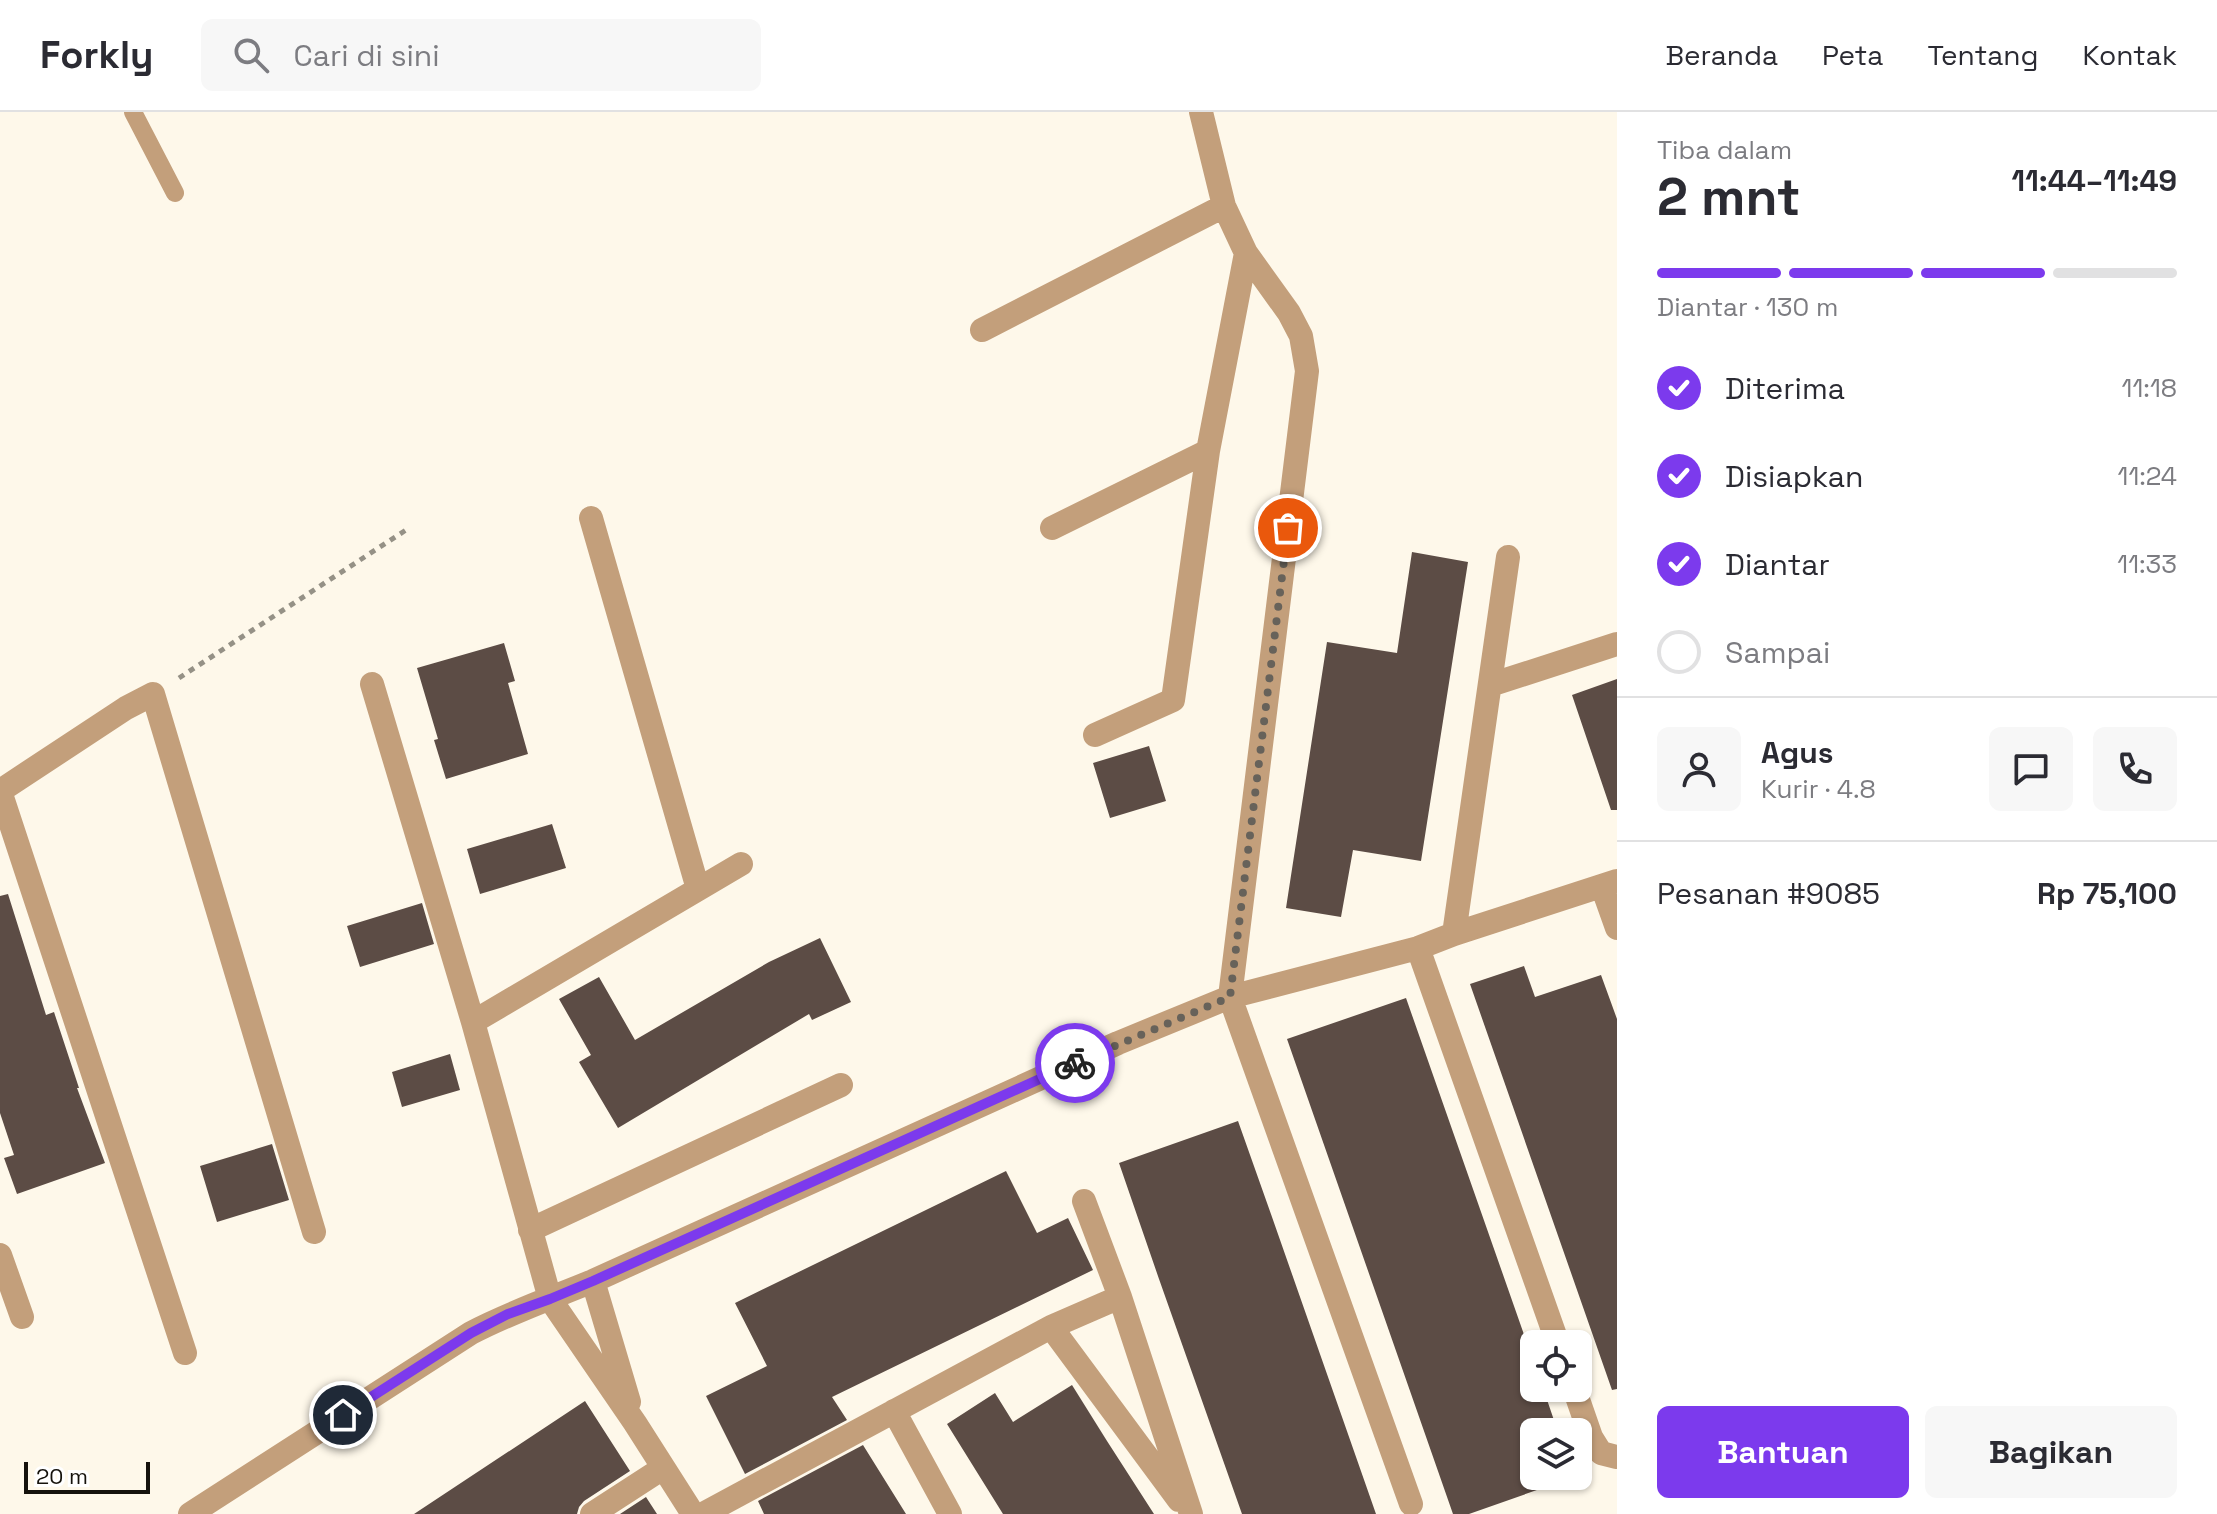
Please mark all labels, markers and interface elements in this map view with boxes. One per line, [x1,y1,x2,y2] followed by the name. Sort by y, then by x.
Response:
[201,19,761,91] search box
[40,31,153,79] text: Forkly
[229,33,273,77] icon: search
[293,36,440,75] text: Cari di sini
[1666,37,1778,73] text: Beranda
[1822,37,1883,73] text: Peta
[1927,37,2038,73] text: Tentang
[2082,37,2177,73] text: Kontak
[1657,133,1792,167] text: Tiba dalam
[2012,161,2177,200] text: 11:44–11:49
[1657,164,1801,230] text: 2 mnt
[1657,290,1838,324] text: Diantar · 130 m
[1657,366,1701,410] icon: check
[1725,369,1845,408] text: Diterima
[2122,371,2177,405] text: 11:18
[1657,454,1701,498] icon: check
[1725,457,1863,496] text: Disiapkan
[2118,459,2177,493] text: 11:24
[1254,494,1322,562] pin
[1266,506,1310,550] icon: bag
[1657,542,1701,586] icon: check
[1725,545,1830,584] text: Diantar
[2117,547,2177,581] text: 11:33
[1725,633,1830,672] text: Sampai
[1657,727,1741,811] button: person
[1989,727,2073,811] button: chat
[2093,727,2177,811] button: phone
[1761,733,1833,772] text: Agus
[1761,772,1876,806] text: Kurir · 4.8
[1657,874,1880,913] text: Pesanan #9085
[2037,874,2177,913] text: Rp 75,100
[1035,1023,1115,1103] courier
[1053,1041,1097,1085] icon: bike
[1520,1330,1592,1490] map controls
[1520,1330,1592,1402] button: locate
[309,1381,377,1449] pin
[321,1393,365,1437] icon: home
[1657,1406,1909,1498] button: Bantuan
[1925,1406,2177,1498] button: Bagikan
[1520,1418,1592,1490] button: layers
[24,1458,150,1494] scale bar
[36,1462,88,1490] text: 20 m

